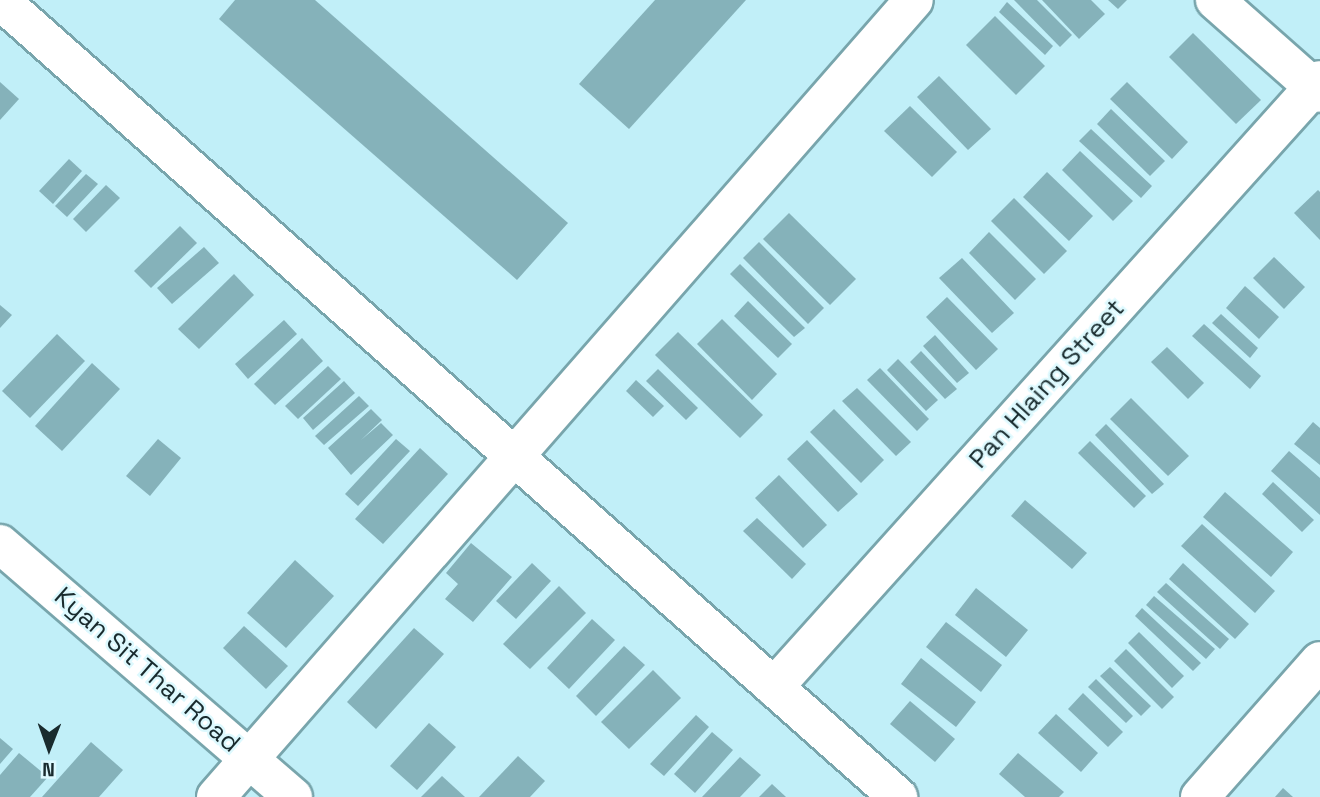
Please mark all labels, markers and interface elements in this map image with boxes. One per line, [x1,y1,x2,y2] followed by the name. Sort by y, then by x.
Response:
[963,293,1131,475] street label: Pan Hlaing Street
[48,581,246,759] street label: Kyan Sit Thar Road
[14,713,84,783] north arrow
[42,757,55,782] text: N

